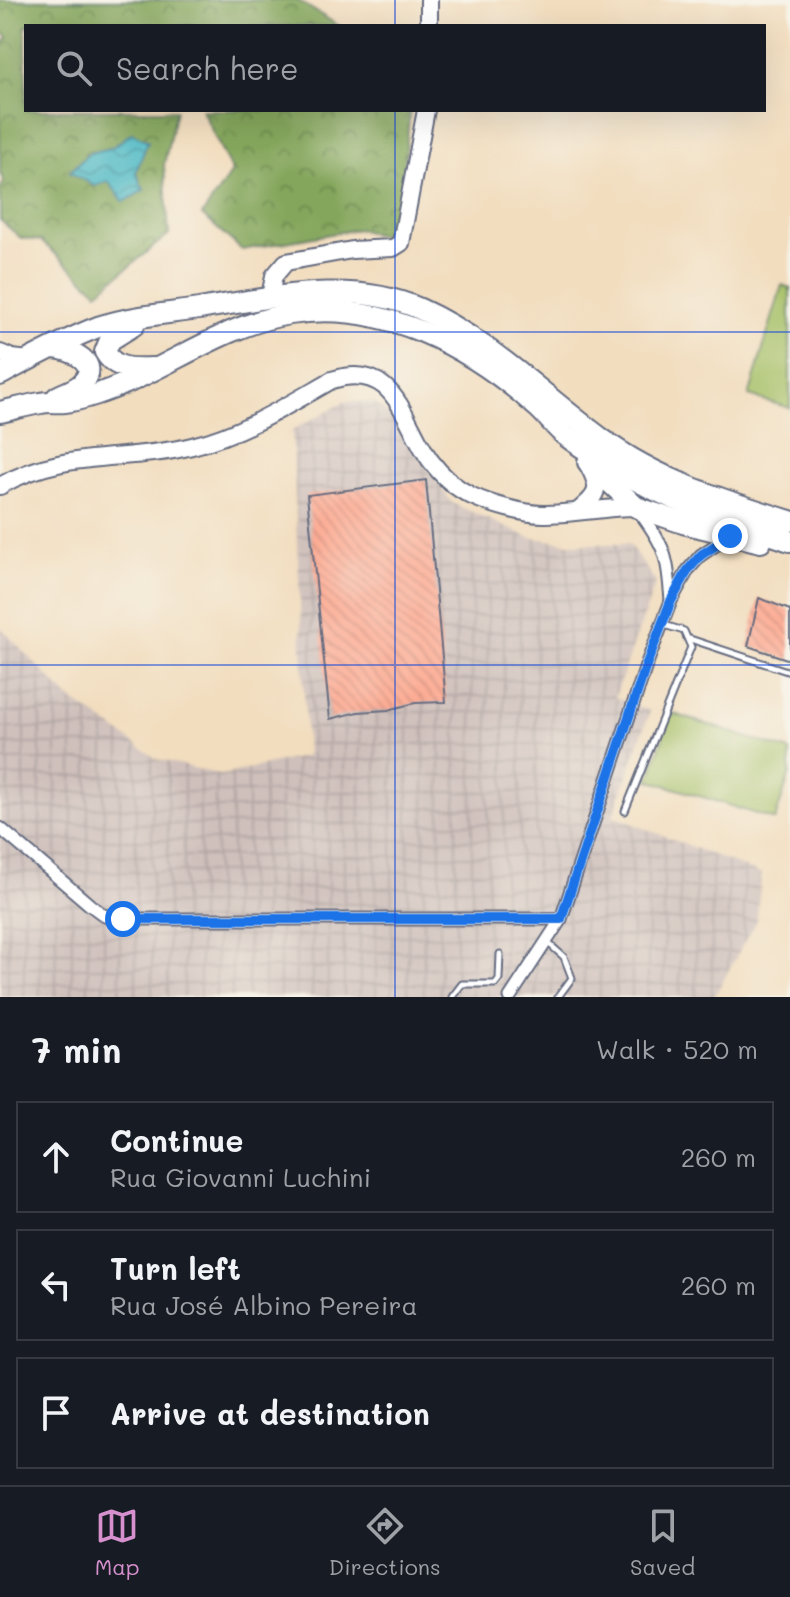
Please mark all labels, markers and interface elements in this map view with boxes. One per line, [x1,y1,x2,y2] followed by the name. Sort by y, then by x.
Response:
[24,24,766,112] search box
[52,46,96,90] icon: search
[116,48,299,88] text: Search here
[712,518,748,554] route end
[105,901,141,937] route start
[32,1027,121,1072] text: 7 min
[596,1032,758,1066] text: Walk · 520 m
[110,1120,243,1160] text: Continue
[34,1135,78,1179] icon: ahead
[681,1140,756,1174] text: 260 m
[110,1160,371,1194] text: Rua Giovanni Luchini
[110,1248,241,1288] text: Turn left
[34,1263,78,1307] icon: left
[681,1268,756,1302] text: 260 m
[110,1288,418,1322] text: Rua José Albino Pereira
[34,1391,78,1435] icon: arrive
[110,1393,430,1433] text: Arrive at destination
[95,1504,140,1581] tab: Map
[329,1504,441,1581] tab: Directions
[630,1504,695,1581] tab: Saved

